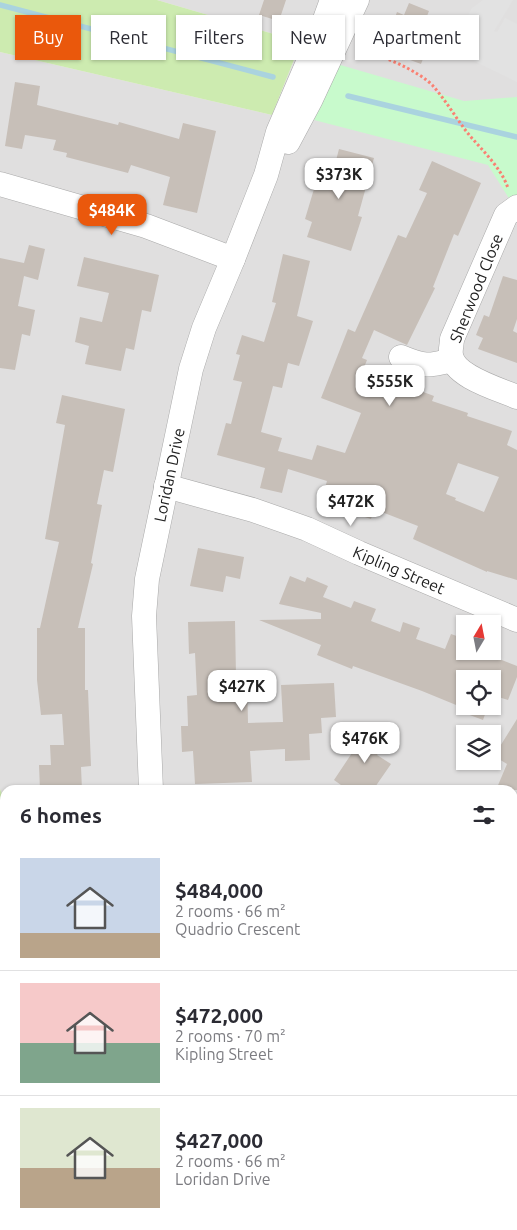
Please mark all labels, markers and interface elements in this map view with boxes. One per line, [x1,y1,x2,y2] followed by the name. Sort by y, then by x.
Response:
[15,15,81,60] chip: Buy
[91,15,166,60] chip: Rent
[176,15,262,60] chip: Filters
[272,15,345,60] chip: New
[355,15,479,60] chip: Apartment
[304,158,374,200] pin: $373K
[316,165,362,183] text: $373K
[77,194,147,236] pin: $484K
[89,201,135,219] text: $484K
[446,231,506,345] street label: Sherwood Close
[355,364,425,407] pin: $555K
[367,372,413,390] text: $555K
[150,426,188,524] street label: Loridan Drive
[316,484,386,527] pin: $472K
[328,492,374,510] text: $472K
[350,543,448,598] street label: Kipling Street
[456,615,501,660] north arrow
[456,615,501,770] map controls
[207,670,277,712] pin: $427K
[456,670,501,715] button: locate
[219,677,265,695] text: $427K
[330,722,400,764] pin: $476K
[456,725,501,770] button: layers
[342,729,388,747] text: $476K
[470,801,498,829] icon: filters
[20,803,102,827] text: 6 homes
[60,878,120,938] icon: home
[175,878,263,902] text: $484,000
[175,902,286,920] text: 2 rooms · 66 m²
[175,920,300,938] text: Quadrio Crescent
[60,1003,120,1063] icon: home
[175,1003,263,1027] text: $472,000
[175,1027,286,1045] text: 2 rooms · 70 m²
[175,1045,273,1063] text: Kipling Street
[60,1128,120,1188] icon: home
[175,1128,263,1152] text: $427,000
[175,1152,286,1170] text: 2 rooms · 66 m²
[175,1170,271,1188] text: Loridan Drive

